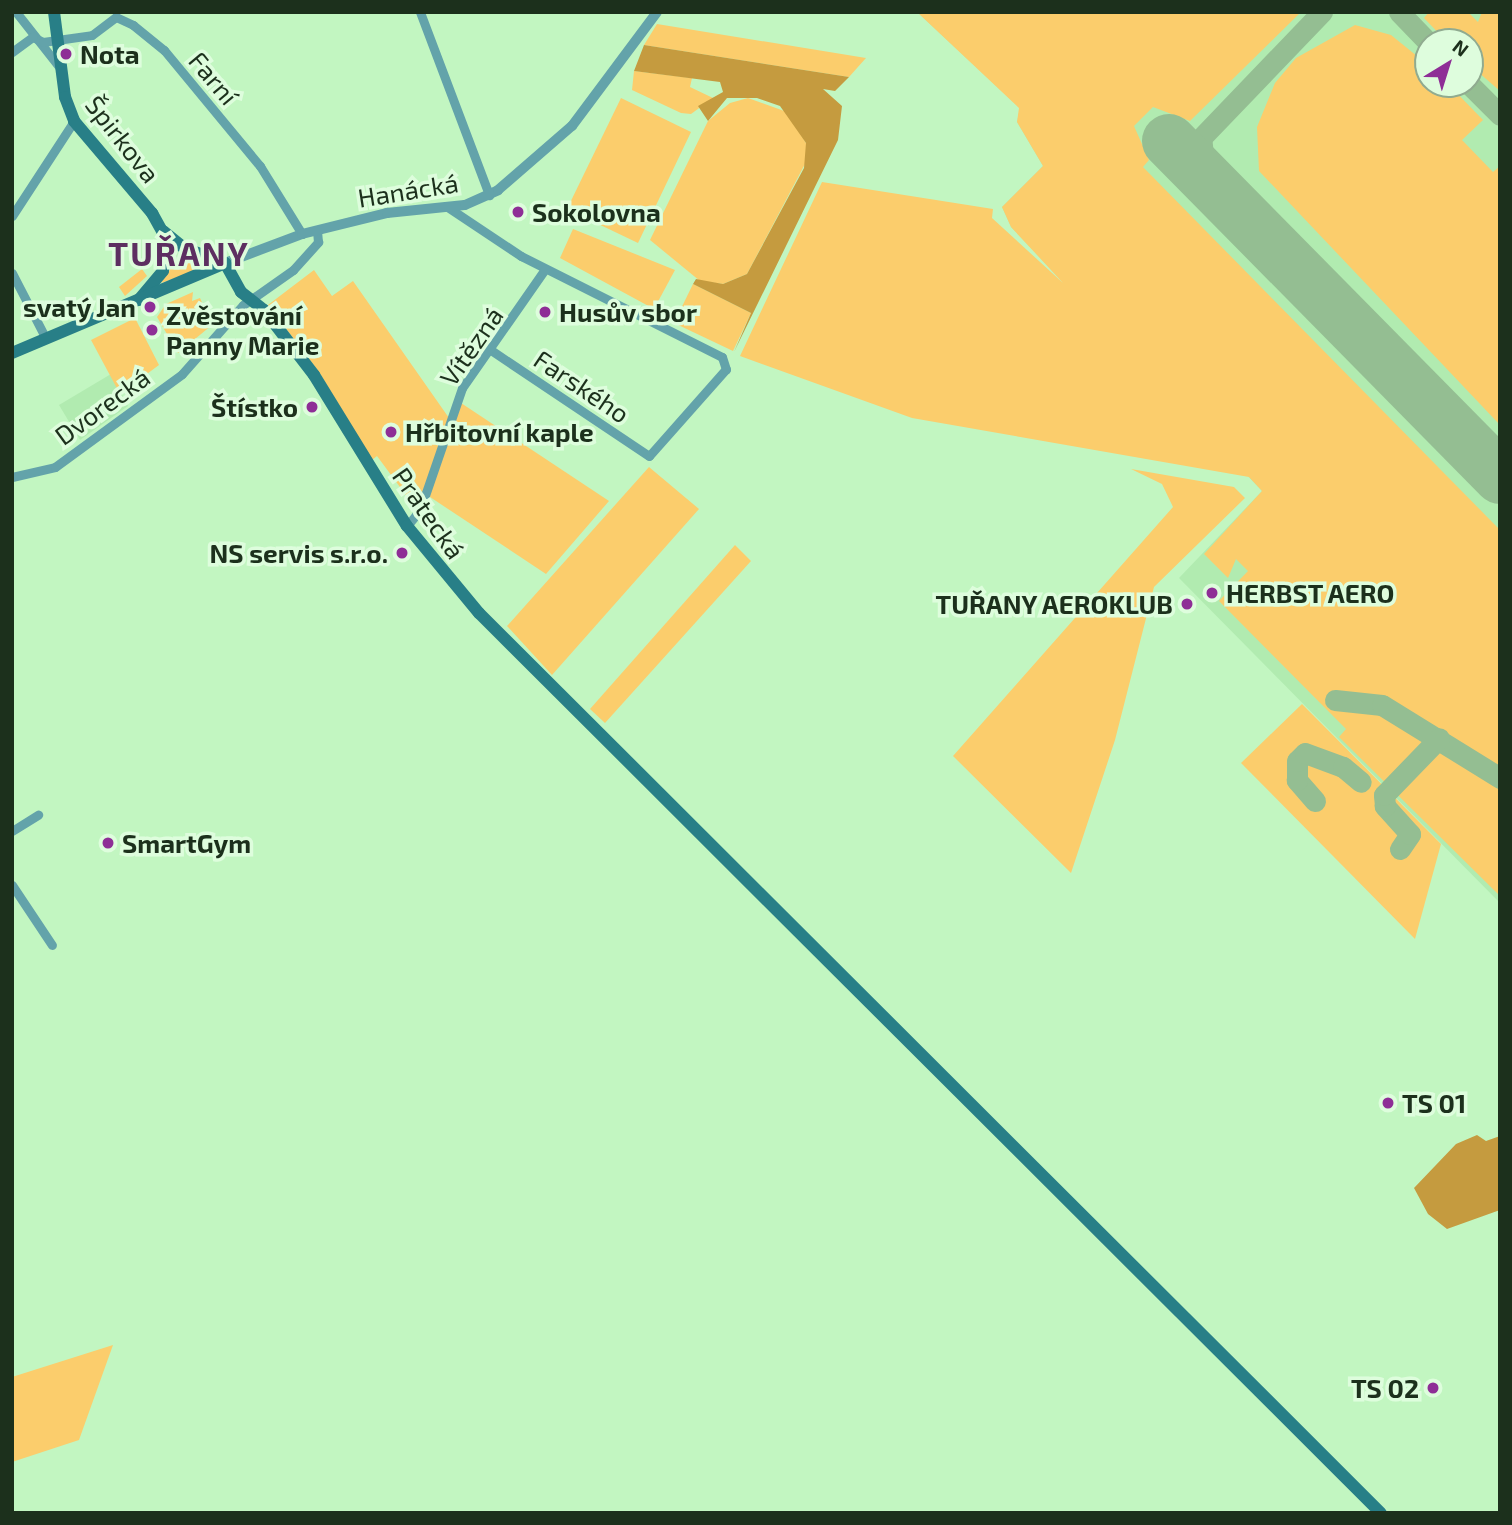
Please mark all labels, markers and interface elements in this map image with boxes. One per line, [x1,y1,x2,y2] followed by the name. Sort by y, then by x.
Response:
[1414,28,1484,98] north arrow
[1449,34,1473,61] text: N
[80,38,140,70] place label: Nota
[183,45,245,111] street label: Farní
[58,46,74,62] marker: Nota
[79,89,167,189] street label: Špirkova
[356,167,460,213] street label: Hanácká
[532,196,661,228] place label: Sokolovna
[510,204,526,220] marker: Sokolovna
[109,234,249,274] district label: TUŘANY
[22,291,136,323] place label: svatý Jan
[559,296,698,328] place label: Husův sbor
[142,299,158,315] marker: svatý Jan
[166,299,320,360] place label: Zvěstování Panny Marie
[433,301,509,391] street label: Vítězná
[537,304,553,320] marker: Husův sbor
[144,322,160,338] marker: Zvěstování Panny Marie
[529,343,635,429] street label: Farského
[48,361,156,451] street label: Dvorecká
[211,391,298,423] place label: Štístko
[304,399,320,415] marker: Štístko
[405,416,594,448] place label: Hřbitovní kaple
[383,424,399,440] marker: Hřbitovní kaple
[386,461,472,565] street label: Pratecká
[210,537,388,569] place label: NS servis s.r.o.
[394,545,410,561] marker: NS servis s.r.o.
[1226,577,1396,609] place label: HERBST AERO
[1204,585,1220,601] marker: HERBST AERO
[934,588,1173,620] place label: TUŘANY AEROKLUB
[1179,596,1195,612] marker: TUŘANY AEROKLUB
[122,827,251,859] place label: SmartGym
[100,835,116,851] marker: SmartGym
[1402,1087,1466,1119] place label: TS 01
[1380,1095,1396,1111] marker: TS 01
[1351,1372,1419,1404] place label: TS 02
[1425,1380,1441,1396] marker: TS 02

